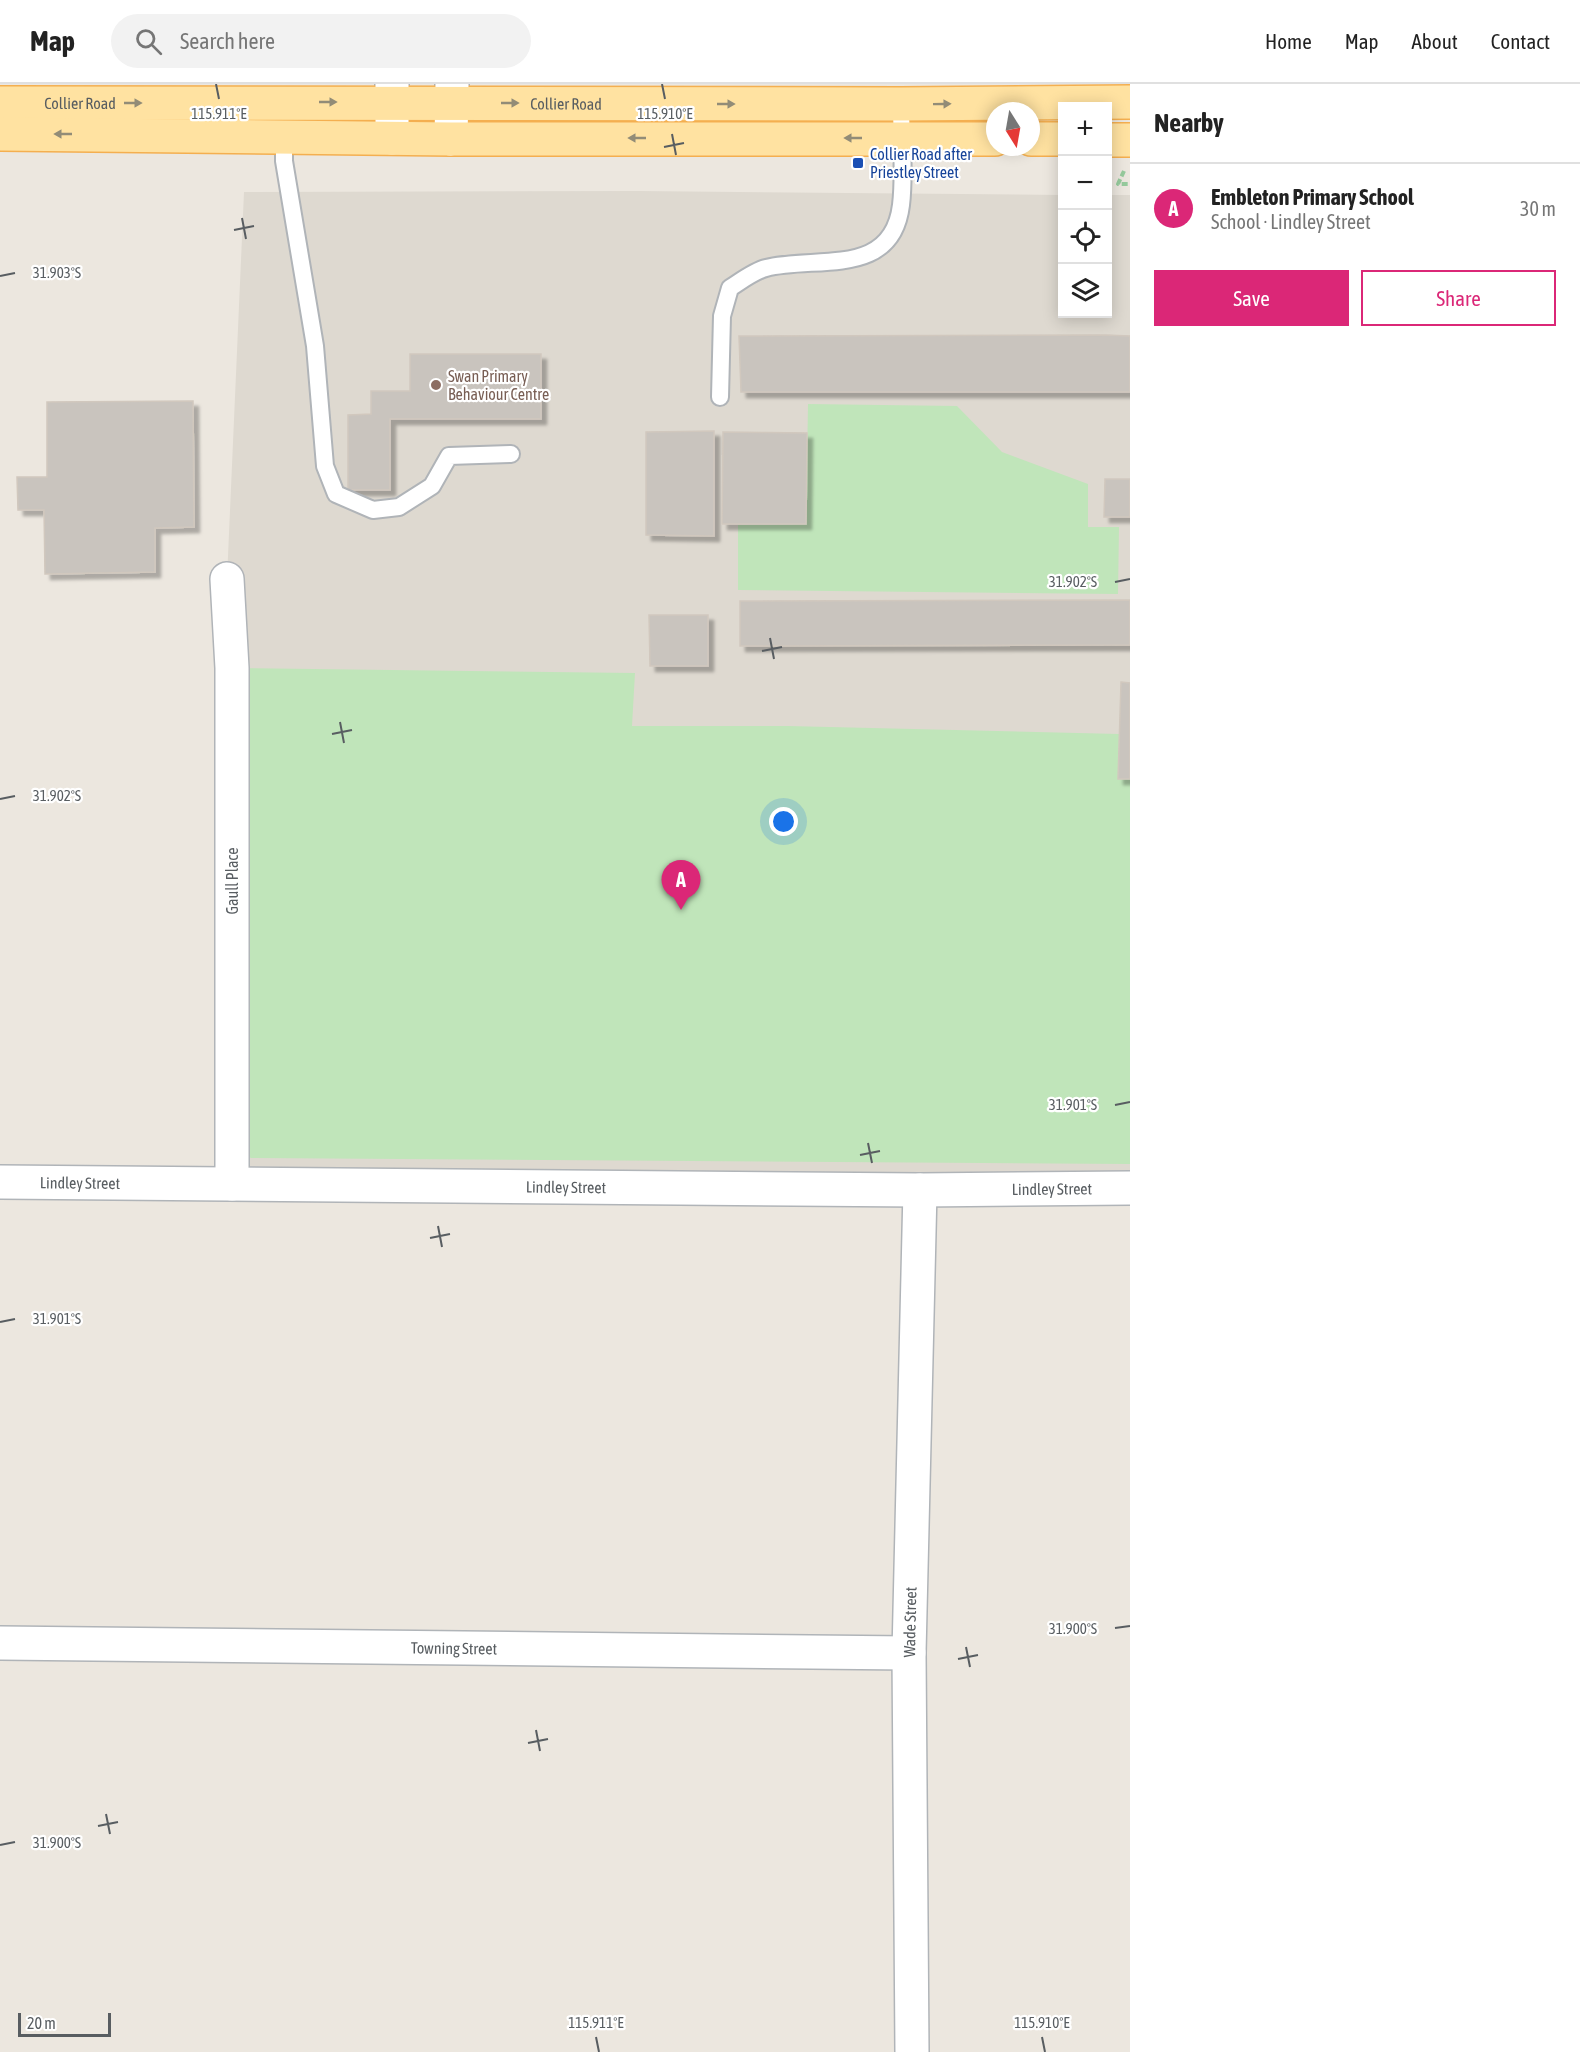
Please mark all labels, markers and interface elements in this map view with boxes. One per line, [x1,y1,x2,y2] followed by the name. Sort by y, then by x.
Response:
[111,14,531,68] search box
[30,25,75,57] text: Map
[132,25,165,58] icon: search
[180,28,275,54] text: Search here
[1265,29,1312,53] text: Home
[1345,29,1379,53] text: Map
[1412,29,1458,53] text: About
[1491,29,1550,53] text: Contact
[44,94,116,112] street label: Collier Road
[530,95,602,113] street label: Collier Road
[319,97,338,107] one-way arrow
[124,98,143,108] one-way arrow
[500,98,519,108] one-way arrow
[716,99,735,109] one-way arrow
[932,99,951,109] one-way arrow
[986,102,1040,156] north arrow
[1058,102,1112,318] map controls
[1058,102,1112,156] button: +
[191,105,247,122] text: 115.911°E
[637,105,693,122] text: 115.910°E
[1154,108,1224,138] text: Nearby
[53,129,72,139] one-way arrow
[627,133,646,143] one-way arrow
[843,133,862,143] one-way arrow
[870,145,972,182] place label: Collier Road after Priestley Street
[851,156,865,170] marker: Collier Road after Priestley Street
[1058,156,1112,210] button: −
[1211,184,1414,210] text: Embleton Primary School
[1169,197,1178,220] text: A
[1520,197,1556,220] text: 30 m
[1058,210,1112,264] button: locate
[1211,210,1371,233] text: School · Lindley Street
[33,264,81,281] text: 31.903°S
[1058,264,1112,318] button: layers
[1154,270,1349,326] button: Save
[1361,270,1556,326] button: Share
[448,367,549,403] place label: Swan Primary Behaviour Centre
[429,378,443,392] marker: Swan Primary Behaviour Centre
[1049,573,1097,590] text: 31.902°S
[33,787,81,804] text: 31.902°S
[769,807,798,836] your location
[223,847,241,915] street label: Gaull Place
[662,860,700,910] pin: A
[1049,1096,1097,1113] text: 31.901°S
[40,1173,121,1193] street label: Lindley Street
[526,1178,607,1197] street label: Lindley Street
[1012,1179,1093,1199] street label: Lindley Street
[33,1310,81,1327] text: 31.901°S
[900,1586,920,1658] street label: Wade Street
[1049,1620,1097,1637] text: 31.900°S
[411,1639,498,1658] street label: Towning Street
[33,1834,81,1851] text: 31.900°S
[18,2010,111,2038] scale bar
[27,2014,56,2032] text: 20 m
[568,2014,624,2031] text: 115.911°E
[1014,2014,1070,2031] text: 115.910°E

